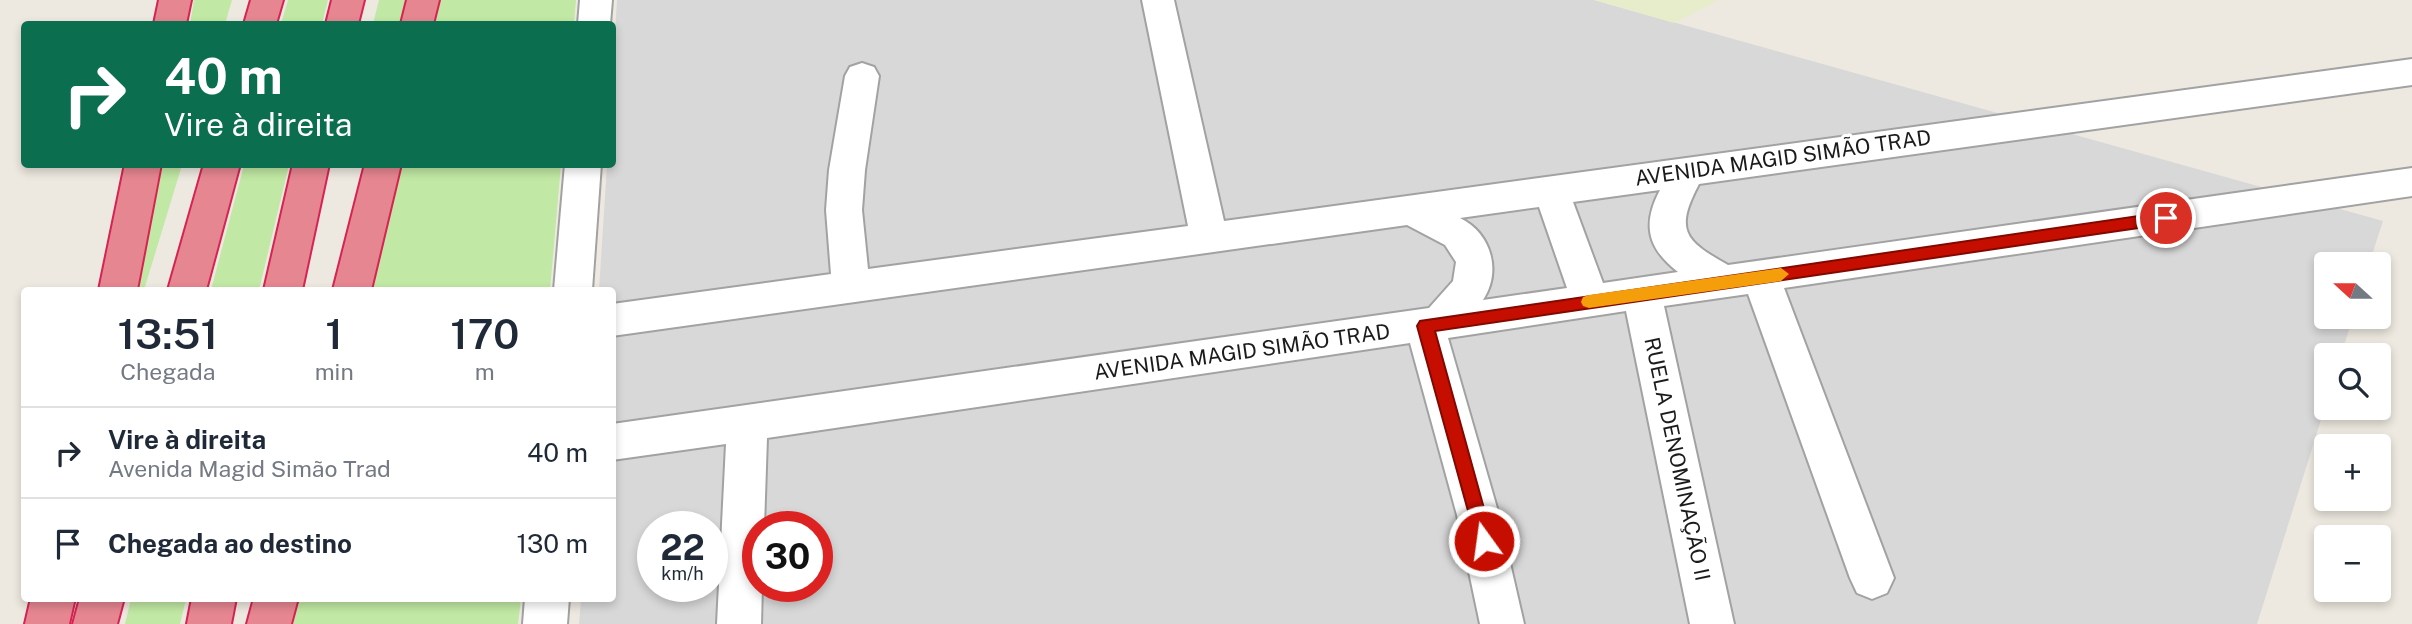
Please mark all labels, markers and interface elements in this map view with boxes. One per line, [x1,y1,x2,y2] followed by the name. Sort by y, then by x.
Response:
[164,47,283,105] text: 40 m
[49,49,140,140] icon: right
[164,106,352,143] text: Vire à direita
[1633,124,1933,191] street label: AVENIDA MAGID SIMÃO TRAD
[2136,188,2196,248] pin
[2147,199,2185,237] icon: arrive
[2314,252,2390,329] north arrow
[2314,252,2391,602] map controls
[118,309,218,358] text: 13:51
[325,309,343,358] text: 1
[450,309,519,358] text: 170
[1092,318,1392,385] street label: AVENIDA MAGID SIMÃO TRAD
[1639,335,1716,583] street label: RUELA DENOMINAÇÃO II
[2314,343,2391,420] button: search
[120,358,215,385] text: Chegada
[315,358,354,385] text: min
[475,358,495,385] text: m
[108,424,266,455] text: Vire à direita
[49,434,87,472] icon: right
[2314,434,2391,511] button: +
[527,437,588,468] text: 40 m
[108,455,391,482] text: Avenida Magid Simão Trad
[1447,504,1521,578] position arrow
[742,511,833,602] speed limit sign: 30
[49,525,87,563] icon: arrive
[2314,525,2391,602] button: −
[660,527,705,568] text: 22
[108,528,352,559] text: Chegada ao destino
[516,528,588,559] text: 130 m
[661,563,704,584] text: km/h

